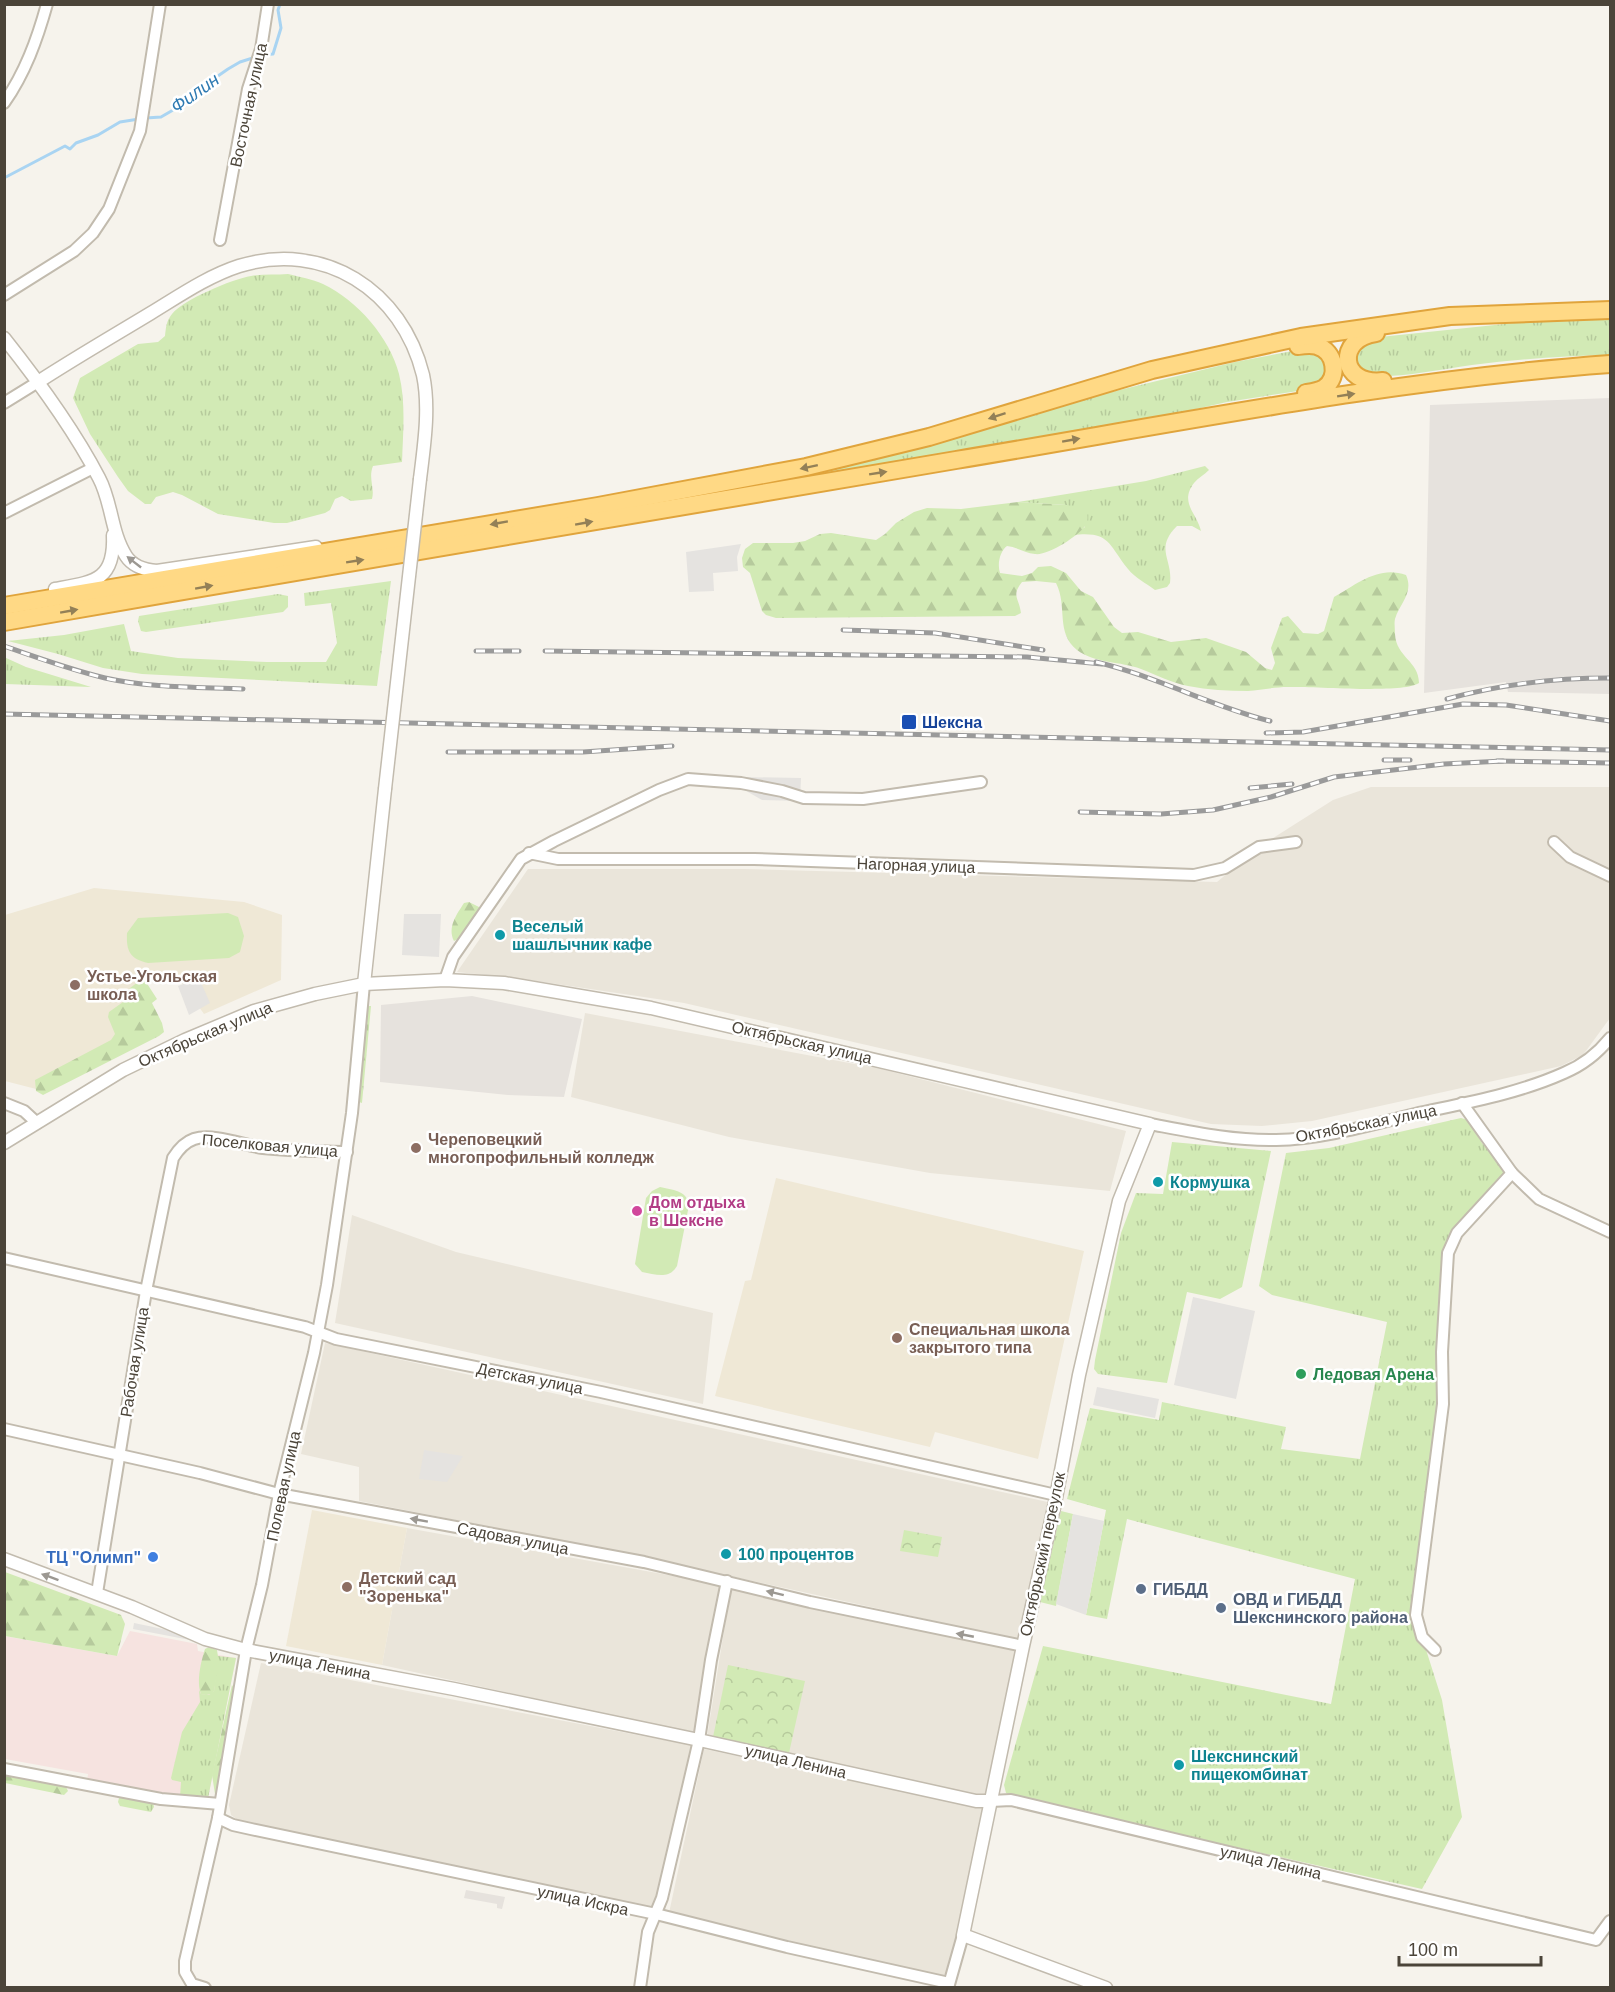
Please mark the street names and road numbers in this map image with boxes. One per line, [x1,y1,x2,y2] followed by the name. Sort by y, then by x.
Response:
[227,41,270,169] street label: Восточная улица
[856,855,976,876] street label: Нагорная улица
[136,999,275,1070] street label: Октябрьская улица
[730,1018,874,1067] street label: Октябрьская улица
[1294,1101,1438,1146] street label: Октябрьская улица
[201,1131,339,1160] street label: Поселковая улица
[117,1306,152,1418] street label: Рабочая улица
[475,1360,584,1397] street label: Детская улица
[263,1429,304,1543] street label: Полевая улица
[1017,1469,1068,1638] street label: Октябрьский переулок
[456,1519,570,1558] street label: Садовая улица
[268,1646,372,1683] street label: улица Ленина
[744,1742,848,1781] street label: улица Ленина
[1219,1843,1323,1882] street label: улица Ленина
[536,1883,630,1918] street label: улица Искра

